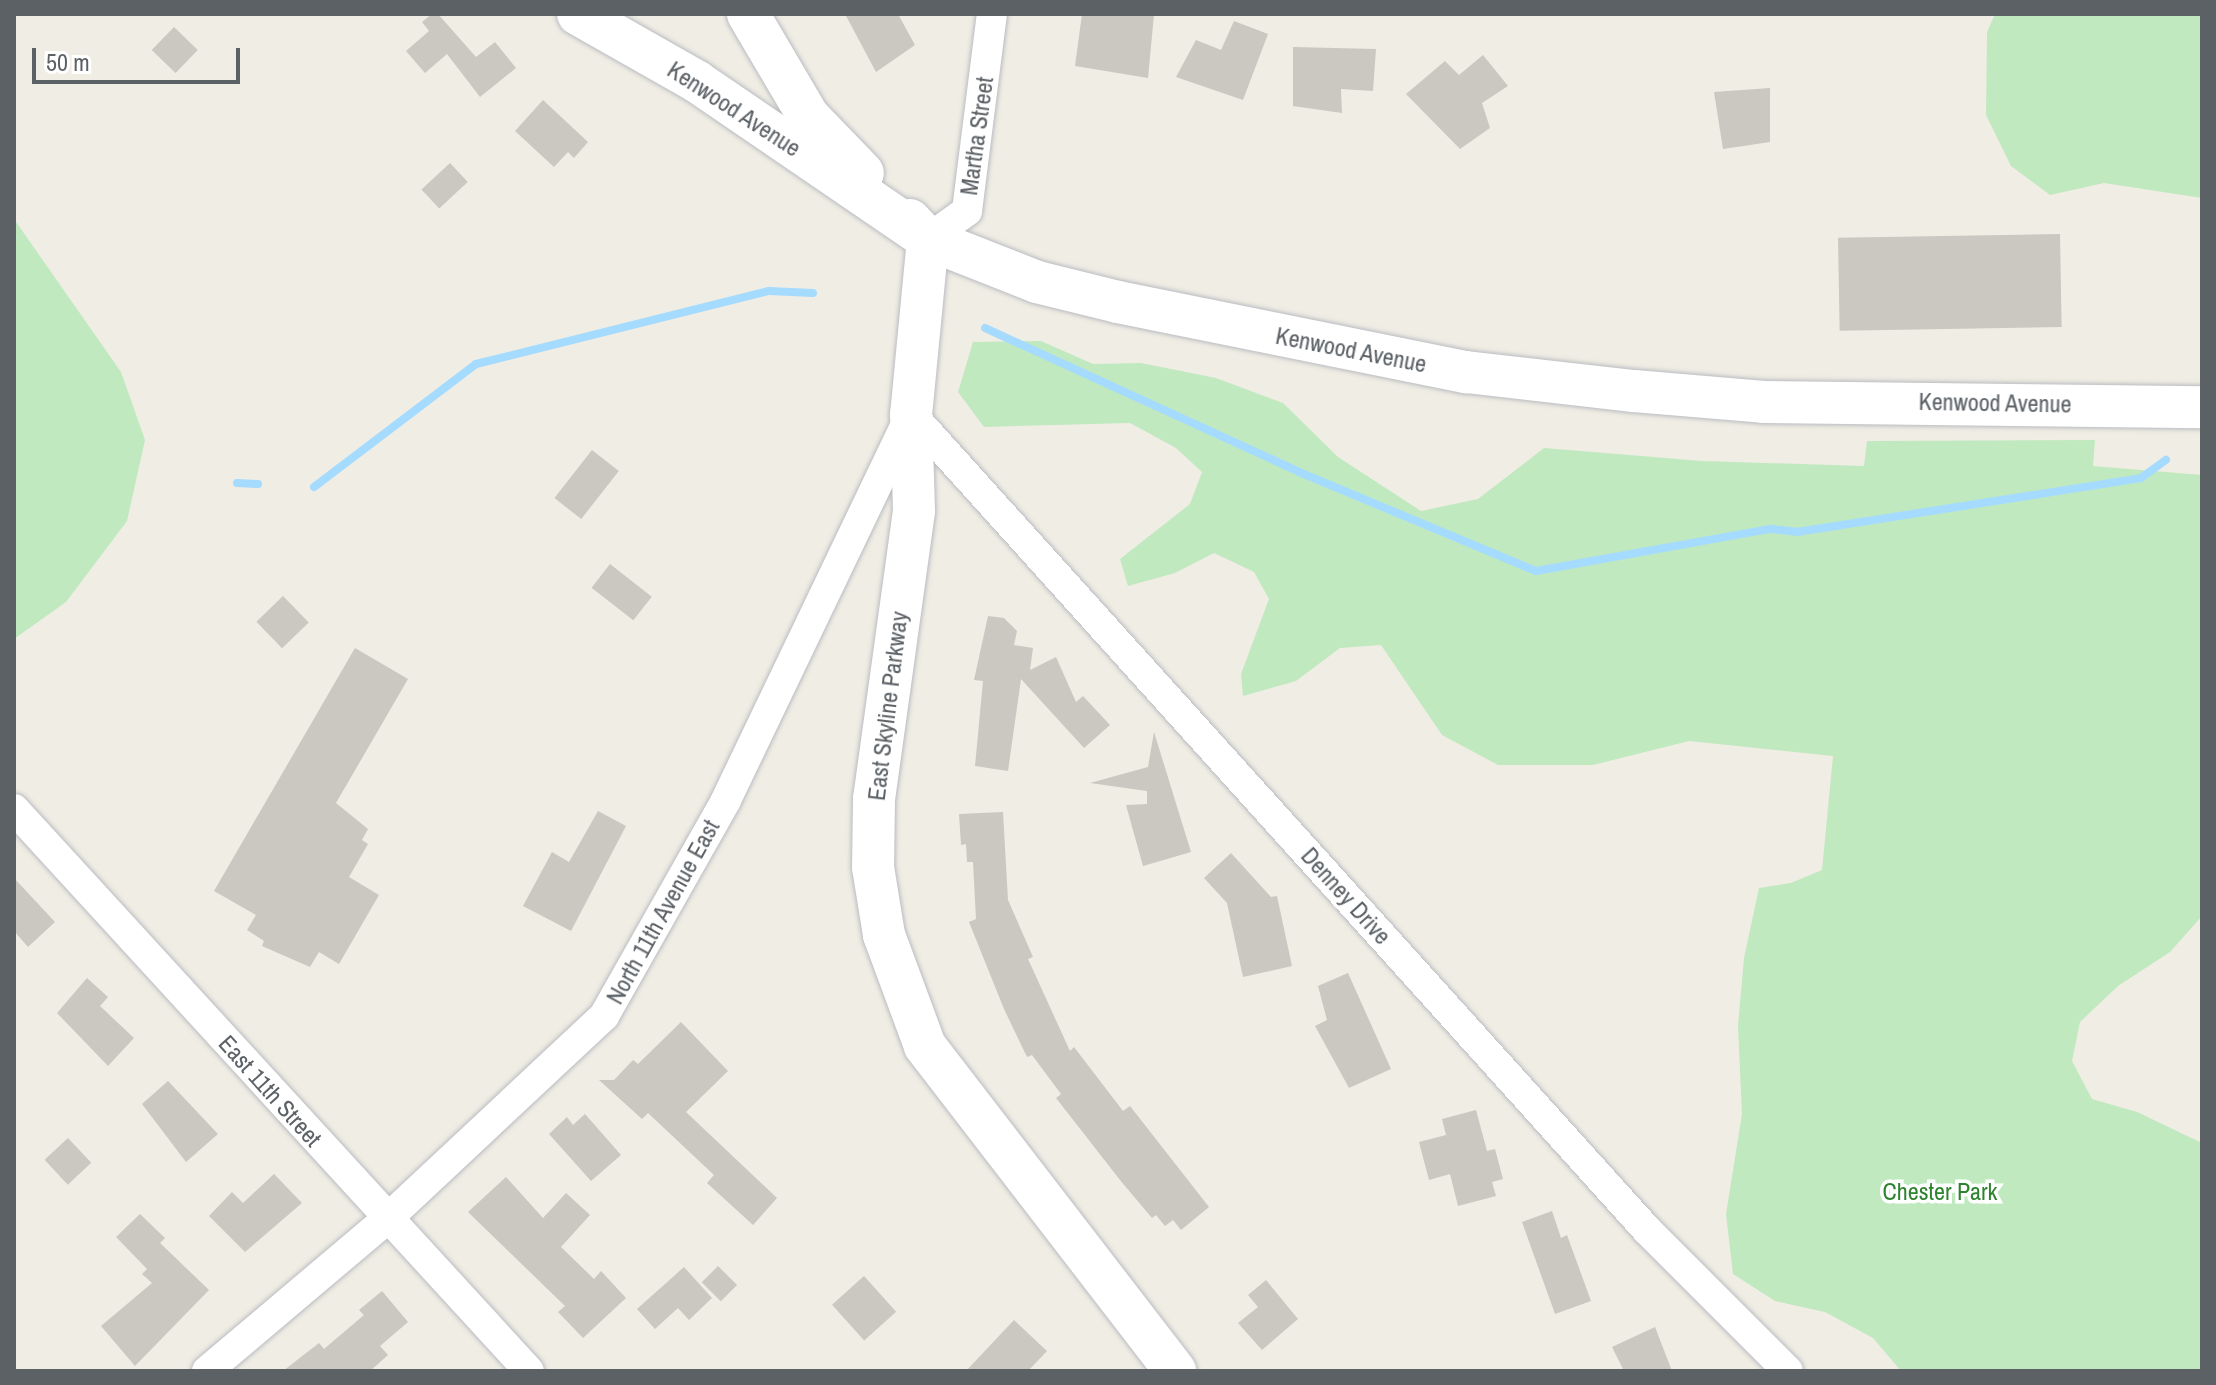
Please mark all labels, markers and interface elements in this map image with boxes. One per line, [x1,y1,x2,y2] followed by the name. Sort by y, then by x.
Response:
[36,32,244,82] scale bar
[46,46,90,78] text: 50 m
[662,55,806,163] street label: Kenwood Avenue
[954,75,1000,197] street label: Martha Street
[1273,321,1429,379] street label: Kenwood Avenue
[1918,387,2072,419] street label: Kenwood Avenue
[862,610,914,802] street label: East Skyline Parkway
[600,814,726,1010] street label: North 11th Avenue East
[1295,842,1397,950] street label: Denney Drive
[213,1029,327,1153] street label: East 11th Street
[1883,1178,1997,1206] park label: Chester Park

